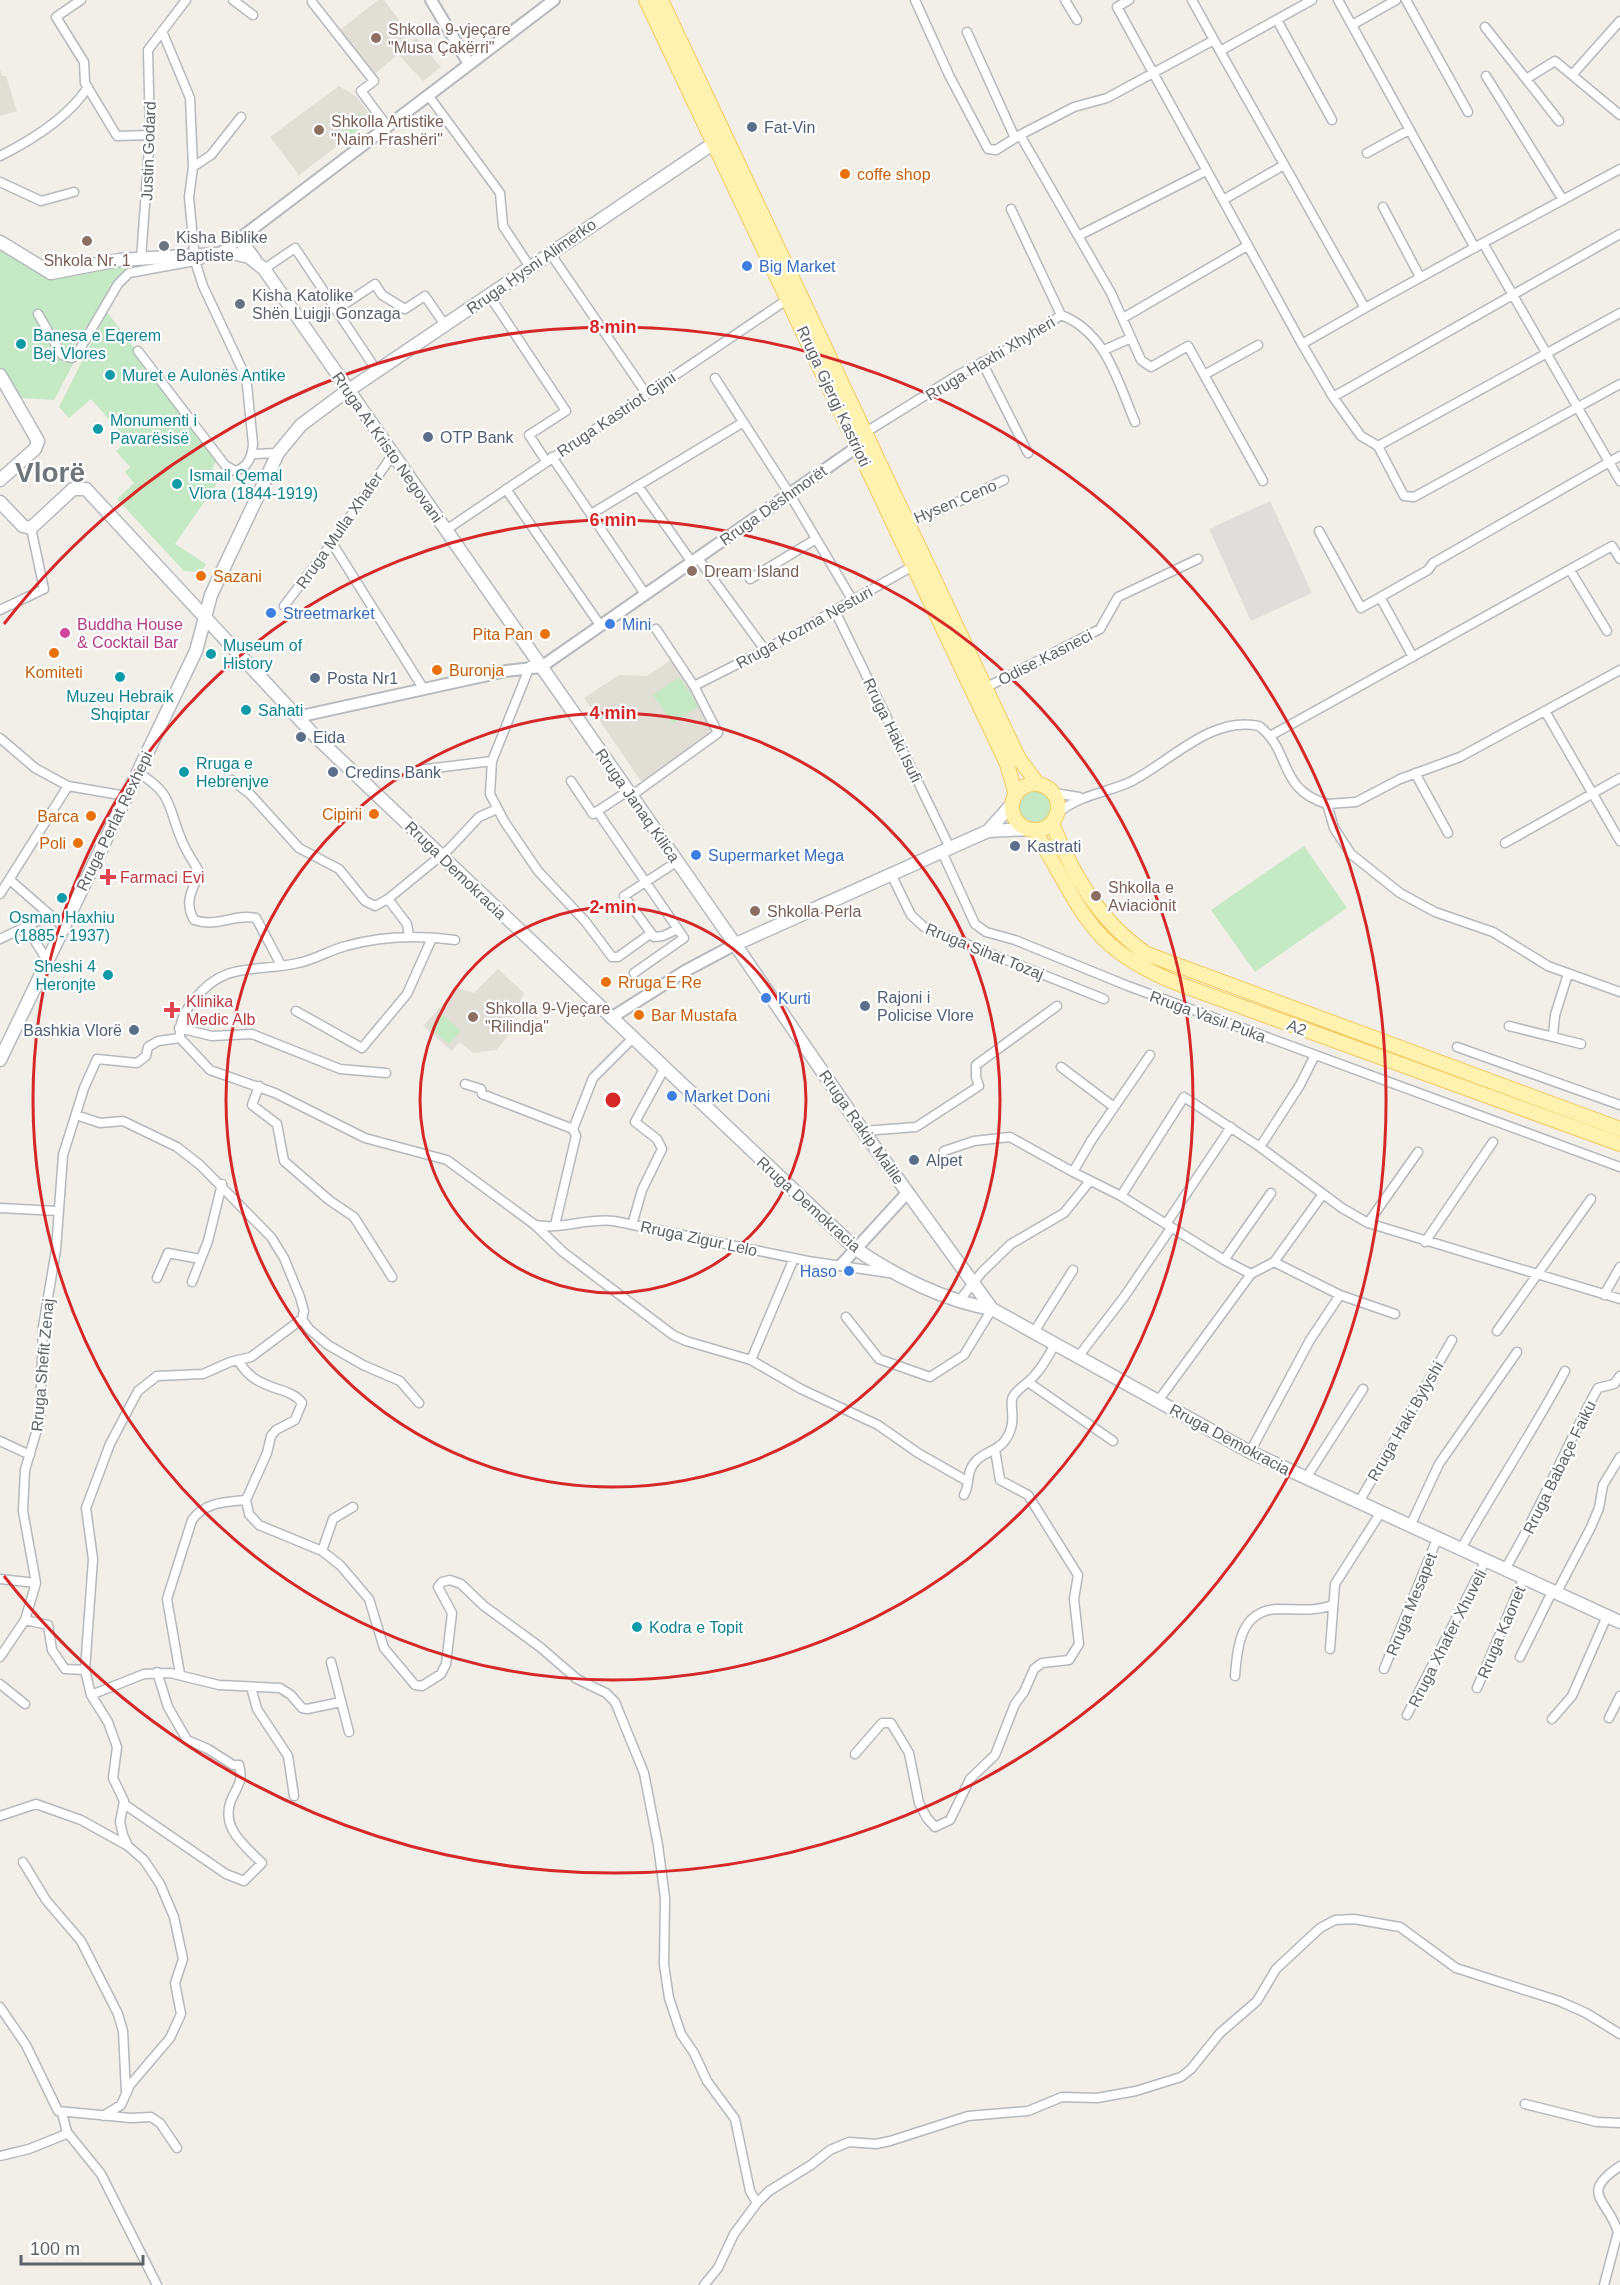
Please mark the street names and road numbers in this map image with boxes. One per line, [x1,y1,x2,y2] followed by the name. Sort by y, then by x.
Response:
[138,101,159,201] street label: Justin Godard
[463,215,599,317] street label: Rruga Hysni Alimerko
[923,313,1058,404] street label: Rruga Haxhi Xhyheri
[794,323,874,469] street label: Rruga Gjergj Kastrioti
[329,369,446,526] street label: Rruga At Kristo Negovani
[554,369,679,460] street label: Rruga Kastriot Gjini
[717,462,830,549] street label: Rruga Dëshmorët
[293,468,386,592] street label: Rruga Mulla Xhafer
[911,476,999,526] street label: Hysen Ceno
[733,583,875,672] street label: Rruga Kozma Nesturi
[995,626,1095,688] street label: Odise Kasneci
[860,675,925,785] street label: Rruga Haki Isufi
[592,745,683,865] street label: Rruga Janaq Kilica
[73,749,156,894] street label: Rruga Perlat Rexhepi
[402,818,510,923] street label: Rruga Demokracia
[923,920,1046,983] street label: Rruga Sihat Tozaj
[1147,988,1268,1045] street label: Rruga Vasil Puka
[1285,1016,1309,1039] street label: A2
[816,1067,907,1188] street label: Rruga Rakip Malile
[753,1153,864,1255] street label: Rruga Demokracia
[639,1218,759,1259] street label: Rruga Zigur Lelo
[28,1298,57,1432] street label: Rruga Shefit Zenaj
[1364,1358,1447,1484] street label: Rruga Haki Bylyshi
[1520,1398,1599,1536] street label: Rruga Babaçe Faiku
[1167,1401,1293,1478] street label: Rruga Demokracia
[1383,1550,1440,1658] street label: Rruga Mesapet
[1405,1567,1490,1710] street label: Rruga Xhafer Xhuveli
[1474,1583,1529,1681] street label: Rruga Kaonet

